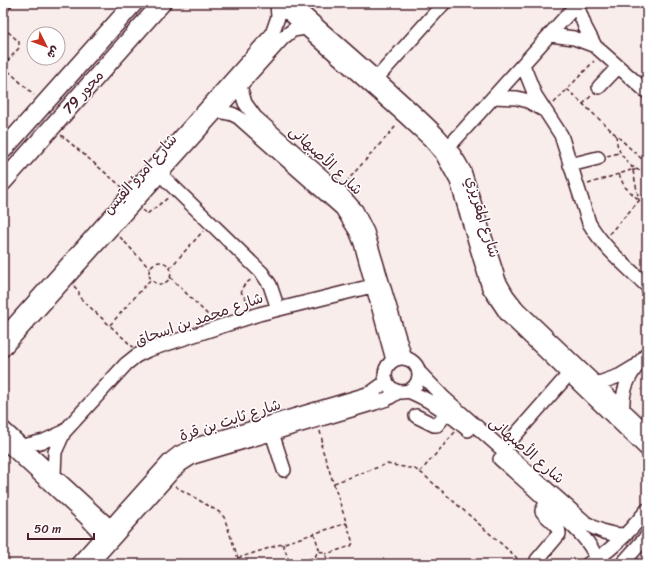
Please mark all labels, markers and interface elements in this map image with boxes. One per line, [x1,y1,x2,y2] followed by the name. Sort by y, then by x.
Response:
[26,26,66,66] north arrow
[42,42,64,63] text: ش
[56,64,110,120] street label: محور 79
[283,119,369,201] street label: شارع الأصبهانى
[96,127,184,221] street label: شارع امرؤ القيس
[458,173,508,261] street label: شارع المقريزي
[131,285,267,353] street label: شارع محمد بن اسحاق
[176,391,284,449] street label: شارع ثابت بن قرة
[483,409,571,491] street label: شارع الأصبهانى
[28,515,94,541] scale bar
[34,518,61,540] text: 50 m

